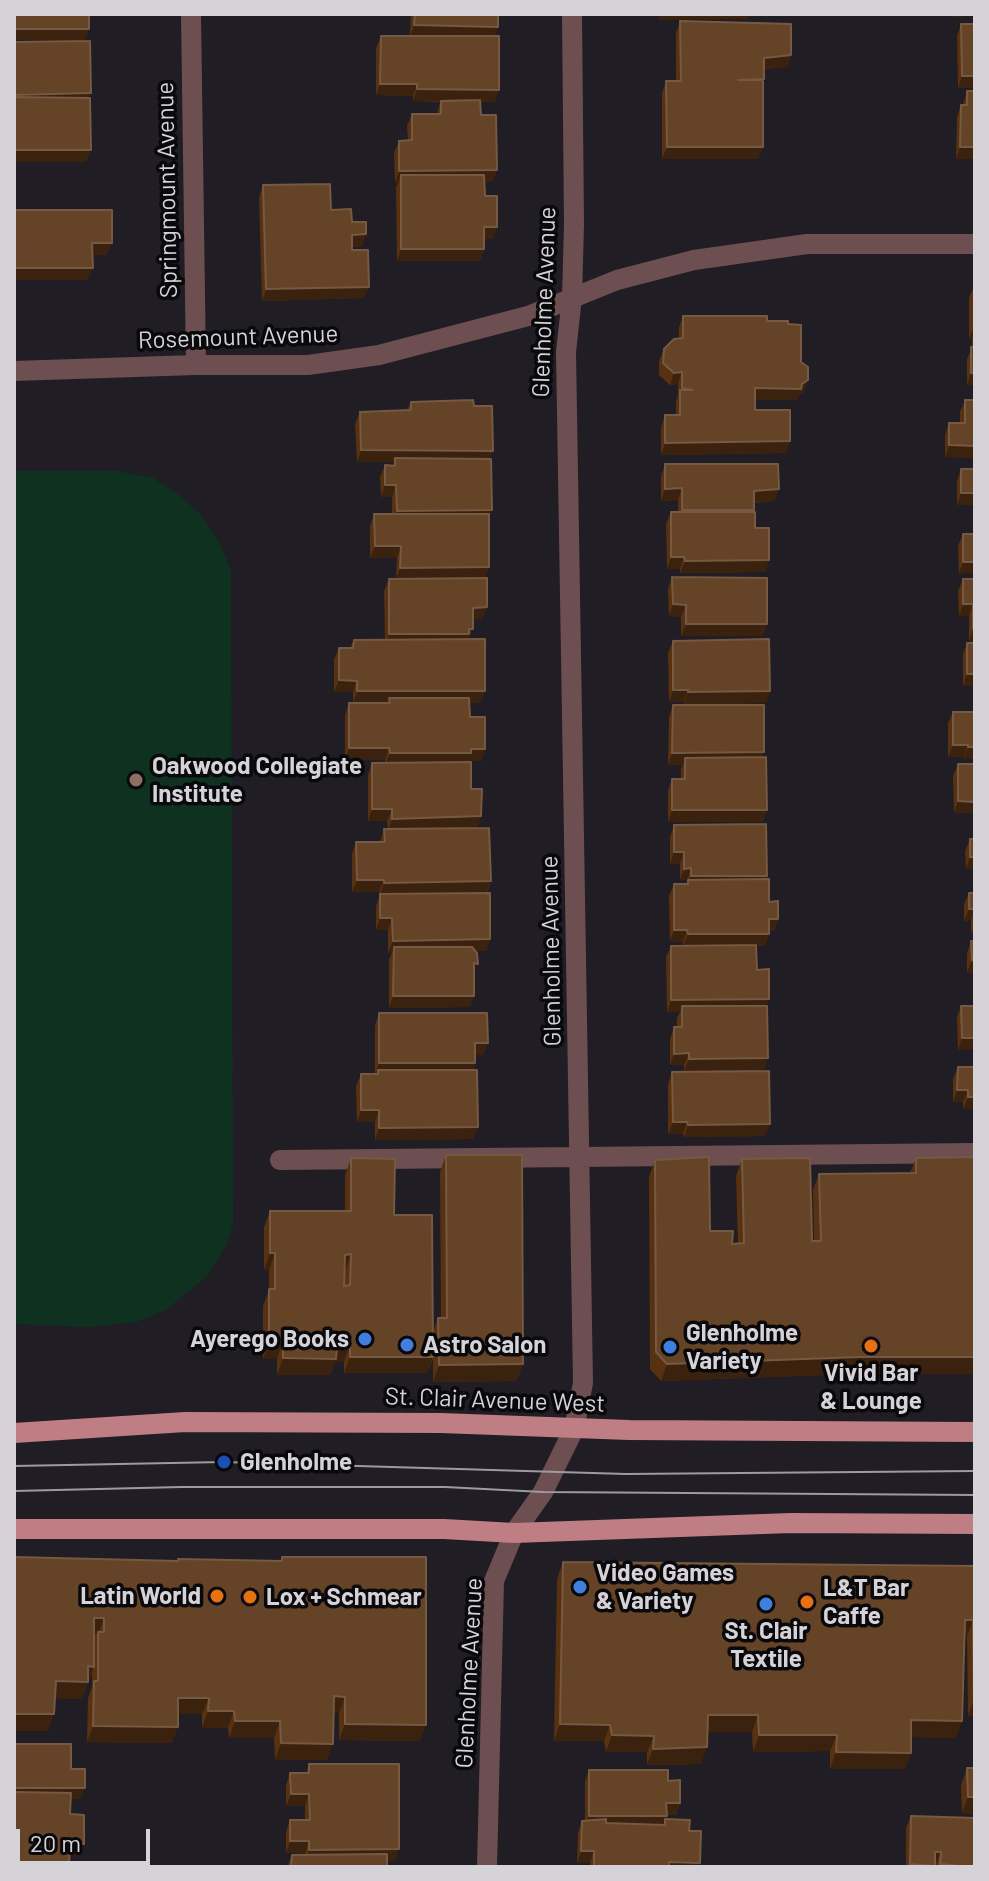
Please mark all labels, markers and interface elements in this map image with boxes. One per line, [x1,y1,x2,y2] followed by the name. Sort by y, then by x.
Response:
[151,82,183,298] street label: Springmount Avenue
[526,206,562,398] street label: Glenholme Avenue
[137,319,339,355] street label: Rosemount Avenue
[152,752,362,808] place label: Oakwood Collegiate Institute
[127,771,145,789] marker: Oakwood Collegiate Institute
[535,855,567,1047] street label: Glenholme Avenue
[686,1319,798,1375] place label: Glenholme Variety
[190,1325,349,1353] place label: Ayerego Books
[356,1330,374,1348] marker: Ayerego Books
[423,1331,546,1359] place label: Astro Salon
[398,1336,416,1354] marker: Astro Salon
[862,1337,880,1355] marker: Vivid Bar & Lounge
[661,1338,679,1356] marker: Glenholme Variety
[820,1359,922,1415] place label: Vivid Bar & Lounge
[385,1382,605,1418] street label: St. Clair Avenue West
[240,1448,352,1476] place label: Glenholme
[215,1453,233,1471] marker: Glenholme
[596,1559,734,1615] place label: Video Games & Variety
[823,1574,909,1630] place label: L&T Bar Caffe
[450,1577,488,1769] street label: Glenholme Avenue
[571,1578,589,1596] marker: Video Games & Variety
[80,1582,201,1610] place label: Latin World
[266,1583,422,1611] place label: Lox + Schmear
[208,1587,226,1605] marker: Latin World
[241,1588,259,1606] marker: Lox + Schmear
[798,1593,816,1611] marker: L&T Bar Caffe
[757,1595,775,1613] marker: St. Clair Textile
[724,1617,808,1673] place label: St. Clair Textile
[20,1813,154,1863] scale bar
[30,1828,81,1857] text: 20 m

